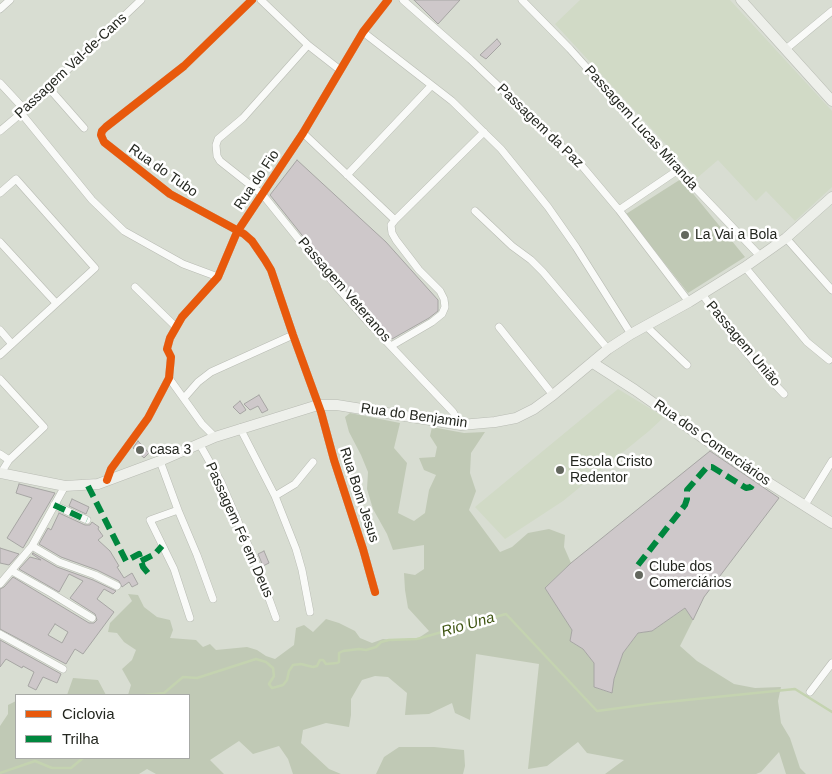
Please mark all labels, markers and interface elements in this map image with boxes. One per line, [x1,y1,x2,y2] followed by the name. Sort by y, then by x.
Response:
[12,10,130,122] street label: Passagem Val-de-Cans
[581,62,701,194] street label: Passagem Lucas Miranda
[493,80,587,172] street label: Passagem da Paz
[125,141,201,201] street label: Rua do Tubo
[231,147,283,213] street label: Rua do Fio
[695,227,777,243] place label: La Vai a Bola
[679,229,691,241] marker: La Vai a Bola
[294,234,394,346] street label: Passagem Veteranos
[702,298,784,390] street label: Passagem União
[650,396,774,490] street label: Rua dos Comerciários
[360,400,468,432] street label: Rua do Benjamin
[150,442,191,458] place label: casa 3
[134,444,146,456] marker: casa 3
[336,445,382,545] street label: Rua Bom Jesus
[570,454,652,487] place label: Escola Cristo Redentor
[202,460,276,600] street label: Passagem Fé em Deus
[554,464,566,476] marker: Escola Cristo Redentor
[649,559,731,592] place label: Clube dos Comerciários
[633,569,645,581] marker: Clube dos Comerciários
[439,609,497,641] water label: Rio Una
[15,694,190,759] legend
[62,705,115,722] text: Ciclovia
[62,730,99,747] text: Trilha

